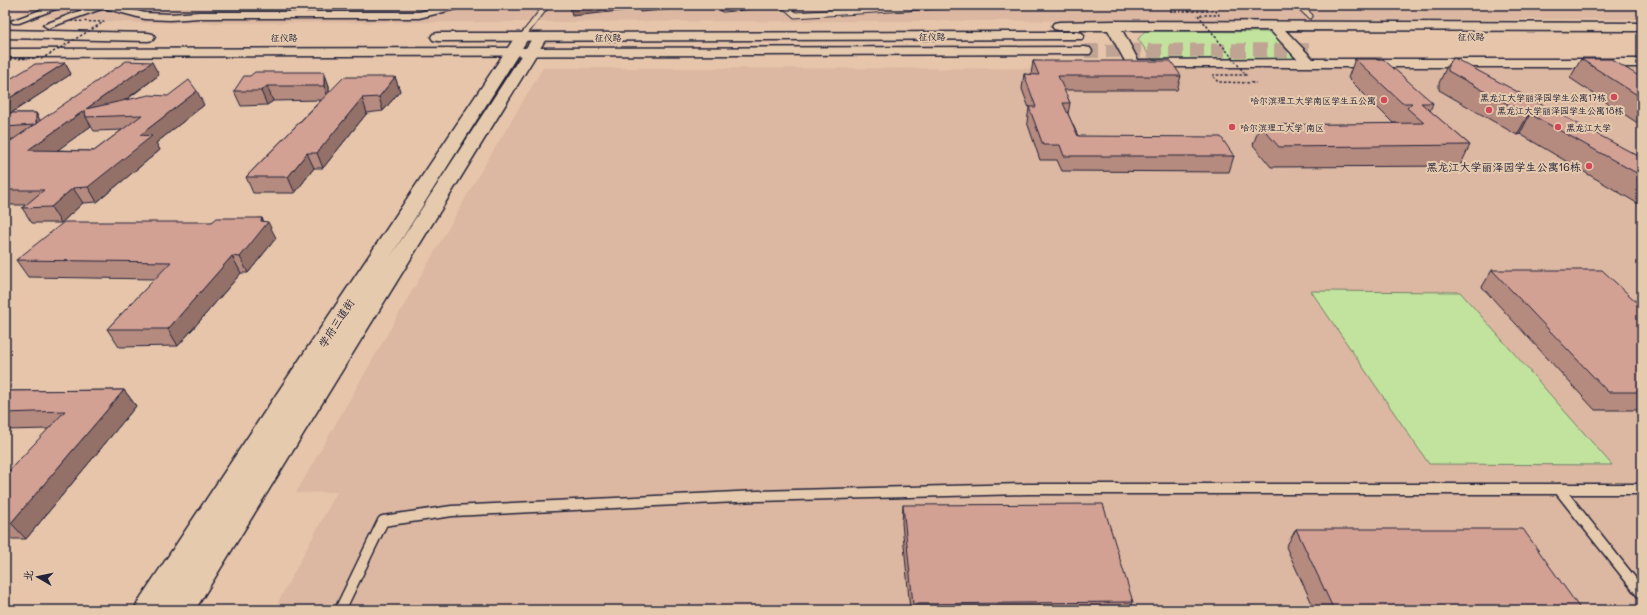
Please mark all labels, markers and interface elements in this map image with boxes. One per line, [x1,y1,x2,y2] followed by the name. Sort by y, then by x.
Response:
[918,31,946,42] street label: 征仪路
[1457,31,1485,42] street label: 征仪路
[270,32,298,43] street label: 征仪路
[594,32,622,43] street label: 征仪路
[1480,92,1606,103] place label: 黑龙江大学丽泽园学生公寓17栋
[1609,92,1619,102] marker: 黑龙江大学丽泽园学生公寓17栋
[1250,95,1376,106] place label: 哈尔滨理工大学南区学生五公寓
[1379,95,1389,105] marker: 哈尔滨理工大学南区学生五公寓
[1484,105,1494,115] marker: 黑龙江大学丽泽园学生公寓18栋
[1497,105,1623,116] place label: 黑龙江大学丽泽园学生公寓18栋
[1227,122,1237,132] marker: 哈尔滨理工大学 南区
[1240,122,1324,133] place label: 哈尔滨理工大学 南区
[1553,122,1563,132] marker: 黑龙江大学
[1566,122,1611,133] place label: 黑龙江大学
[1426,159,1581,174] place label: 黑龙江大学丽泽园学生公寓16栋
[1584,161,1594,171] marker: 黑龙江大学丽泽园学生公寓16栋
[315,295,358,350] street label: 学府三道街
[18,557,58,597] north arrow
[19,569,36,582] text: 北

